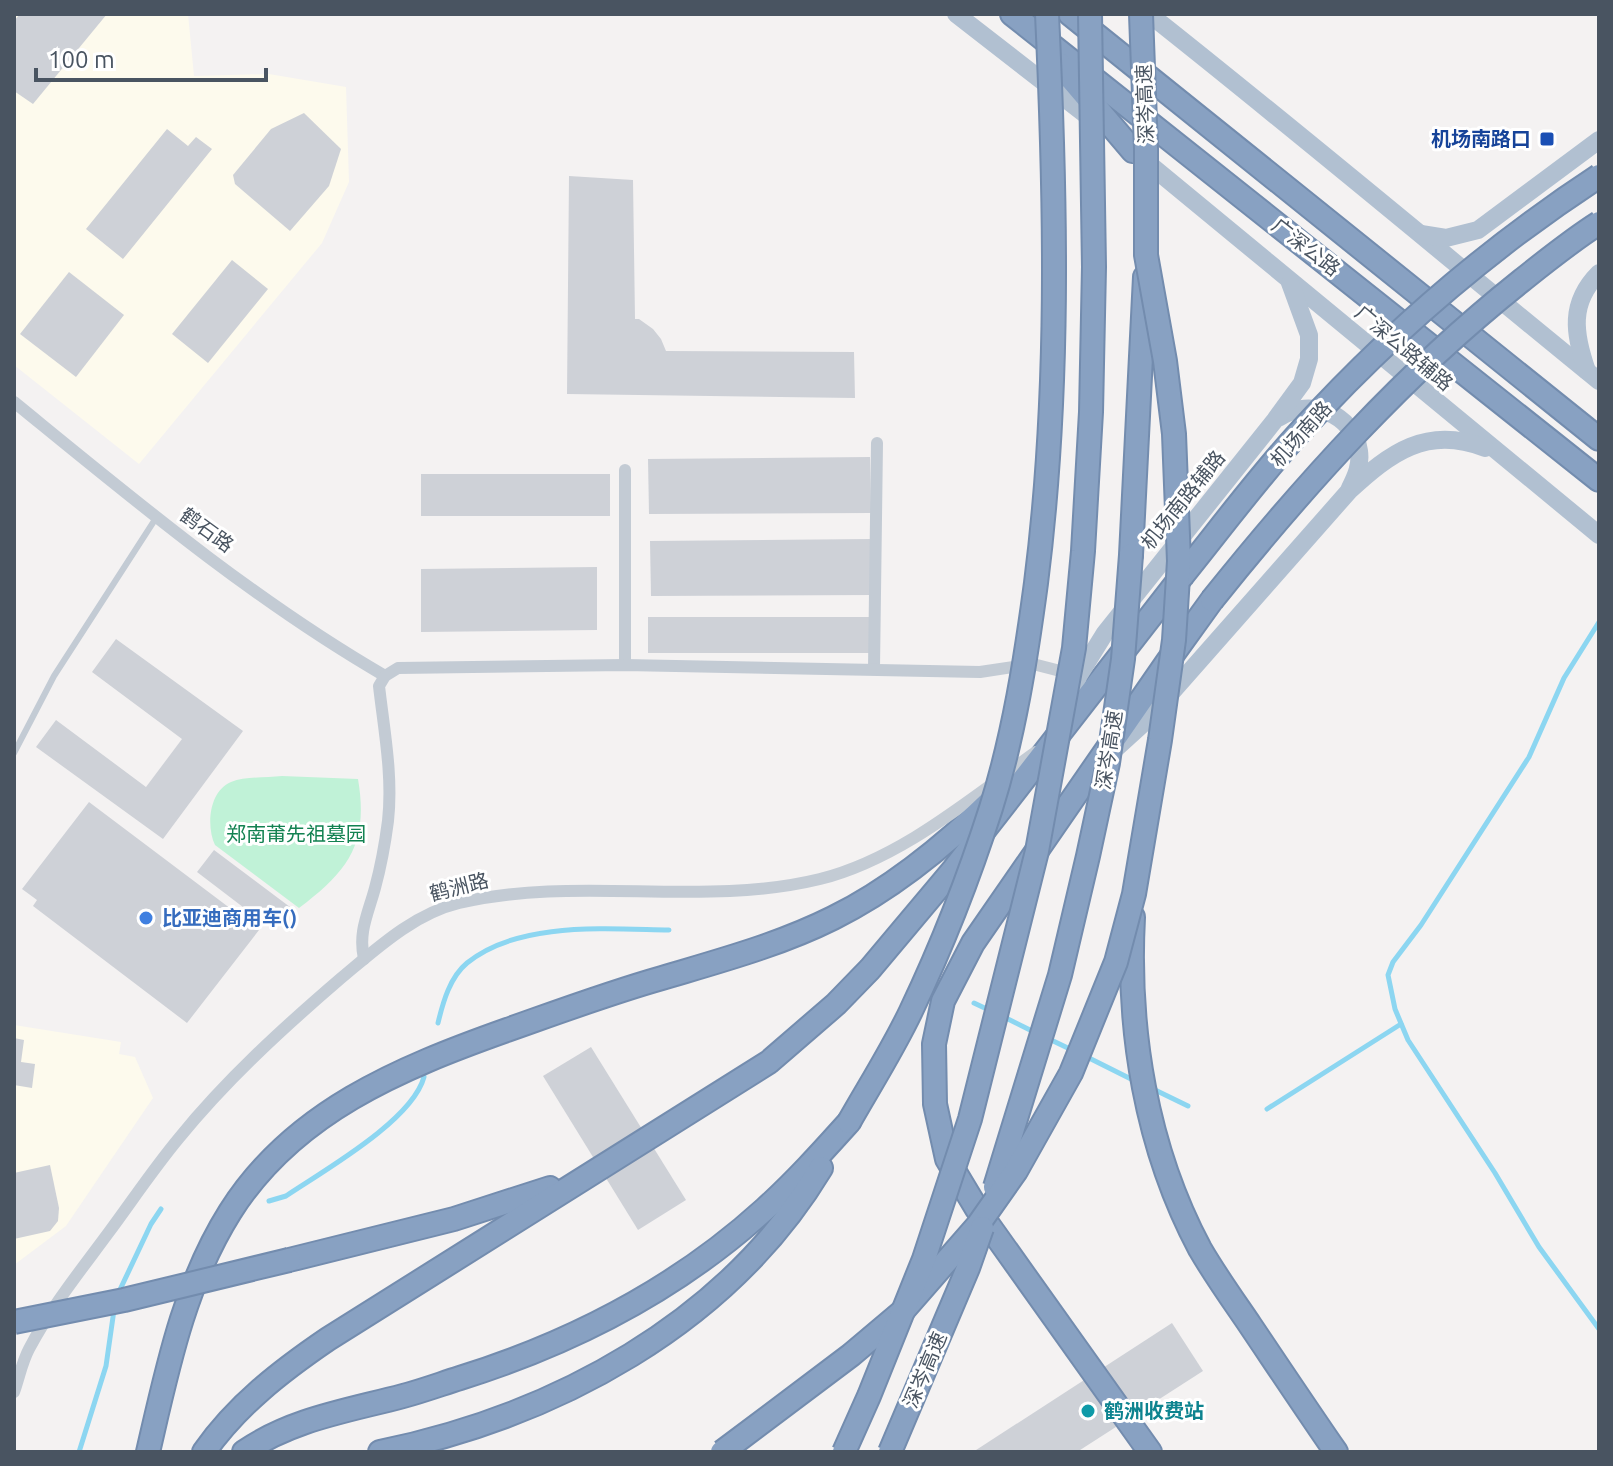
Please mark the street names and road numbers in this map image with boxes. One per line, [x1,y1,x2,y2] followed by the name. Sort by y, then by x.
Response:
[1132,64,1157,144] street label: 深岑高速
[1268,213,1345,280] street label: 广深公路
[1351,300,1458,395] street label: 广深公路辅路
[1265,396,1336,471] street label: 机场南路
[1136,446,1229,554] street label: 机场南路辅路
[176,503,238,557] street label: 鹤石路
[1091,709,1126,791] street label: 深岑高速
[427,868,491,905] street label: 鹤洲路
[898,1328,951,1411] street label: 深岑高速

